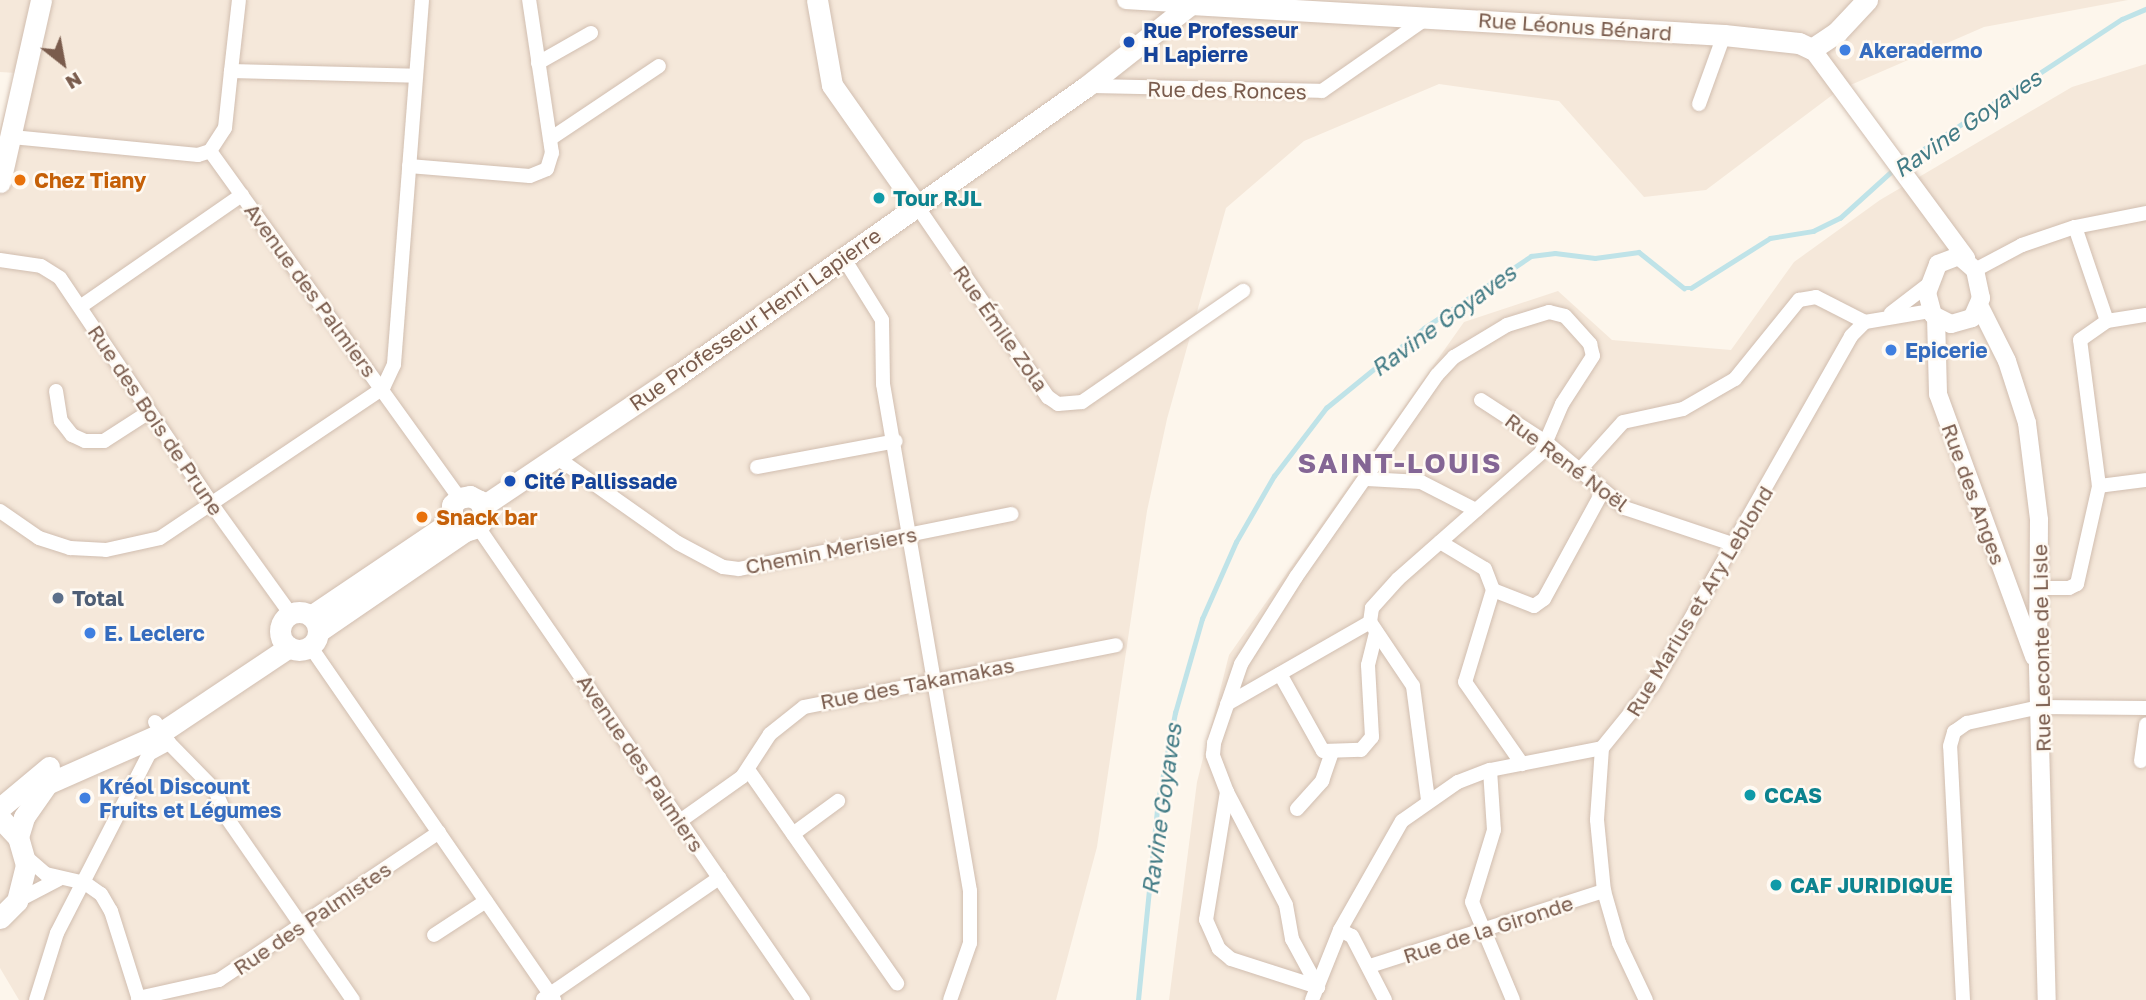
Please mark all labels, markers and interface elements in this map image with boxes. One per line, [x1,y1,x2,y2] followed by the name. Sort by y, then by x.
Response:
[1477,7,1673,45] street label: Rue Léonus Bénard
[1143,17,1298,67] place label: Rue Professeur H Lapierre
[28,28,98,98] north arrow
[1121,34,1137,50] marker: Rue Professeur H Lapierre
[1859,37,1983,63] place label: Akeradermo
[1837,42,1853,58] marker: Akeradermo
[1888,63,2046,183] water label: Ravine Goyaves
[62,68,86,95] text: N
[1147,76,1307,104] street label: Rue des Ronces
[34,167,146,193] place label: Chez Tiany
[12,172,28,188] marker: Chez Tiany
[893,185,982,211] place label: Tour RJL
[871,190,887,206] marker: Tour RJL
[239,198,383,382] street label: Avenue des Palmiers
[624,222,886,416] street label: Rue Professeur Henri Lapierre
[1365,258,1521,382] water label: Ravine Goyaves
[948,260,1054,396] street label: Rue Émile Zola
[83,320,229,520] street label: Rue des Bois de Prune
[1905,337,1988,363] place label: Epicerie
[1883,342,1899,358] marker: Epicerie
[1500,407,1634,517] street label: Rue René Noël
[1937,420,2011,568] street label: Rue des Anges
[1299,446,1501,480] district label: SAINT-LOUIS
[524,468,677,494] place label: Cité Pallissade
[502,473,518,489] marker: Cité Pallissade
[1620,481,1778,721] street label: Rue Marius et Ary Leblond
[436,504,538,530] place label: Snack bar
[414,509,430,525] marker: Snack bar
[743,521,919,579] street label: Chemin Merisiers
[2027,544,2055,752] street label: Rue Leconte de Lisle
[72,585,124,611] place label: Total
[50,590,66,606] marker: Total
[104,620,205,646] place label: E. Leclerc
[82,625,98,641] marker: E. Leclerc
[818,652,1016,714] street label: Rue des Takamakas
[572,669,710,857] street label: Avenue des Palmiers
[1135,722,1187,896] water label: Ravine Goyaves
[99,773,282,823] place label: Kréol Discount Fruits et Légumes
[1764,782,1822,808] place label: CCAS
[1742,787,1758,803] marker: CCAS
[77,790,93,806] marker: Kréol Discount Fruits et Légumes
[228,856,396,980] street label: Rue des Palmistes
[1790,872,1953,898] place label: CAF JURIDIQUE
[1768,877,1784,893] marker: CAF JURIDIQUE
[1400,890,1576,968] street label: Rue de la Gironde

